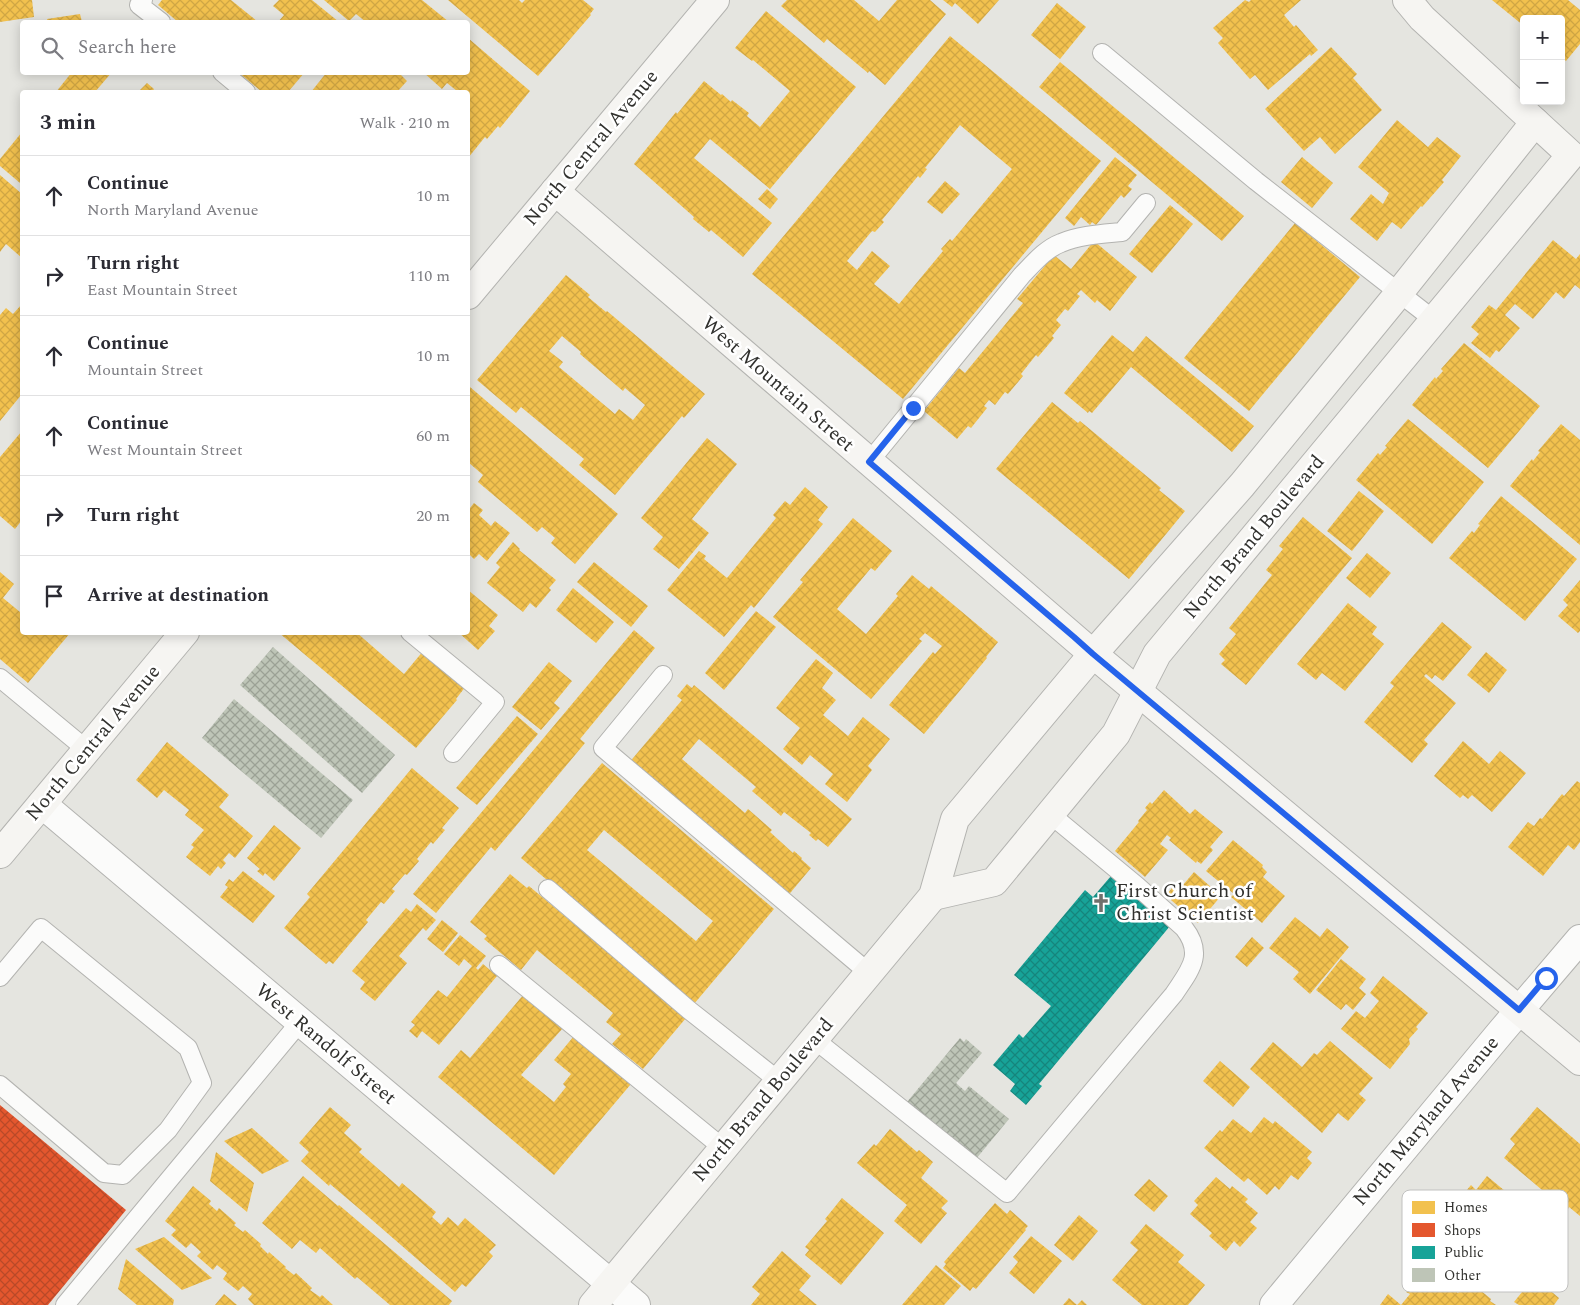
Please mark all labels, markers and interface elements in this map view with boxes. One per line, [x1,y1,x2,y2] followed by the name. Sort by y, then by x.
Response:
[1520,15,1565,105] map controls
[1520,15,1565,60] button: +
[20,20,470,75] search box
[78,33,177,62] text: Search here
[38,34,66,62] icon: search
[1520,60,1565,105] button: −
[516,63,666,233] street label: North Central Avenue
[40,107,96,139] text: 3 min
[359,111,450,135] text: Walk · 210 m
[87,169,169,198] text: Continue
[40,182,68,210] icon: ahead
[416,184,450,208] text: 10 m
[87,198,259,222] text: North Maryland Avenue
[87,249,180,278] text: Turn right
[40,262,68,290] icon: right
[408,264,450,288] text: 110 m
[87,278,238,302] text: East Mountain Street
[695,309,861,459] street label: West Mountain Street
[87,329,169,358] text: Continue
[40,342,68,370] icon: ahead
[416,344,450,368] text: 10 m
[87,358,203,382] text: Mountain Street
[902,397,925,420] route end
[87,409,169,438] text: Continue
[40,422,68,450] icon: ahead
[416,424,450,448] text: 60 m
[87,438,243,462] text: West Mountain Street
[1176,448,1332,626] street label: North Brand Boulevard
[87,501,180,530] text: Turn right
[40,502,68,530] icon: right
[416,504,450,528] text: 20 m
[87,581,269,610] text: Arrive at destination
[40,582,68,610] icon: arrive
[18,658,168,828] street label: North Central Avenue
[1116,876,1254,929] place label: First Church of Christ Scientist
[1090,892,1112,914] church icon: First Church of Christ Scientist
[1535,967,1558,990] route start
[249,976,403,1112] street label: West Randolf Street
[685,1011,841,1189] street label: North Brand Boulevard
[1346,1029,1506,1213] street label: North Maryland Avenue
[1402,1190,1568,1292] legend
[1444,1197,1488,1218] text: Homes
[1444,1220,1481,1241] text: Shops
[1444,1242,1484,1263] text: Public
[1444,1265,1481,1286] text: Other

